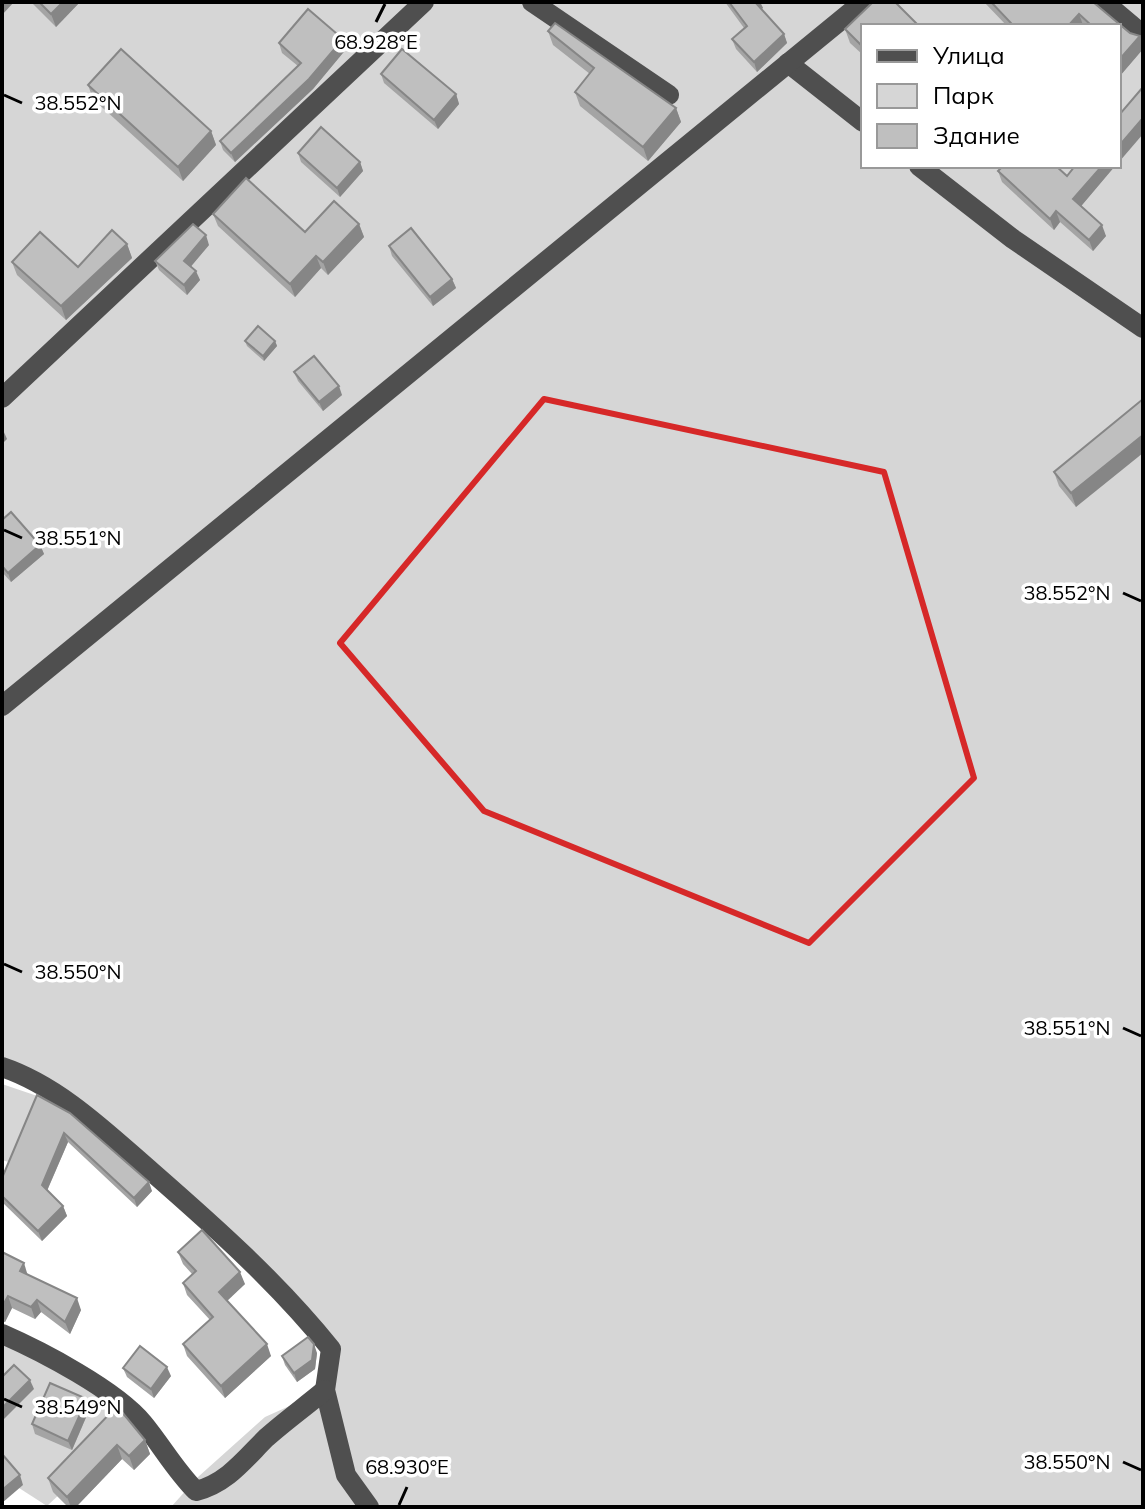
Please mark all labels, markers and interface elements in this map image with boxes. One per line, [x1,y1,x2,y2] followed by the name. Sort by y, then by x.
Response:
[861,24,1121,168] legend
[334,29,418,54] text: 68.928°E
[932,40,1005,70] text: Улица
[933,80,994,110] text: Парк
[35,90,121,115] text: 38.552°N
[933,120,1020,150] text: Здание
[35,525,121,550] text: 38.551°N
[1024,580,1110,605] text: 38.552°N
[35,959,121,984] text: 38.550°N
[1024,1015,1110,1040] text: 38.551°N
[35,1394,121,1419] text: 38.549°N
[1024,1449,1110,1474] text: 38.550°N
[365,1454,449,1479] text: 68.930°E

